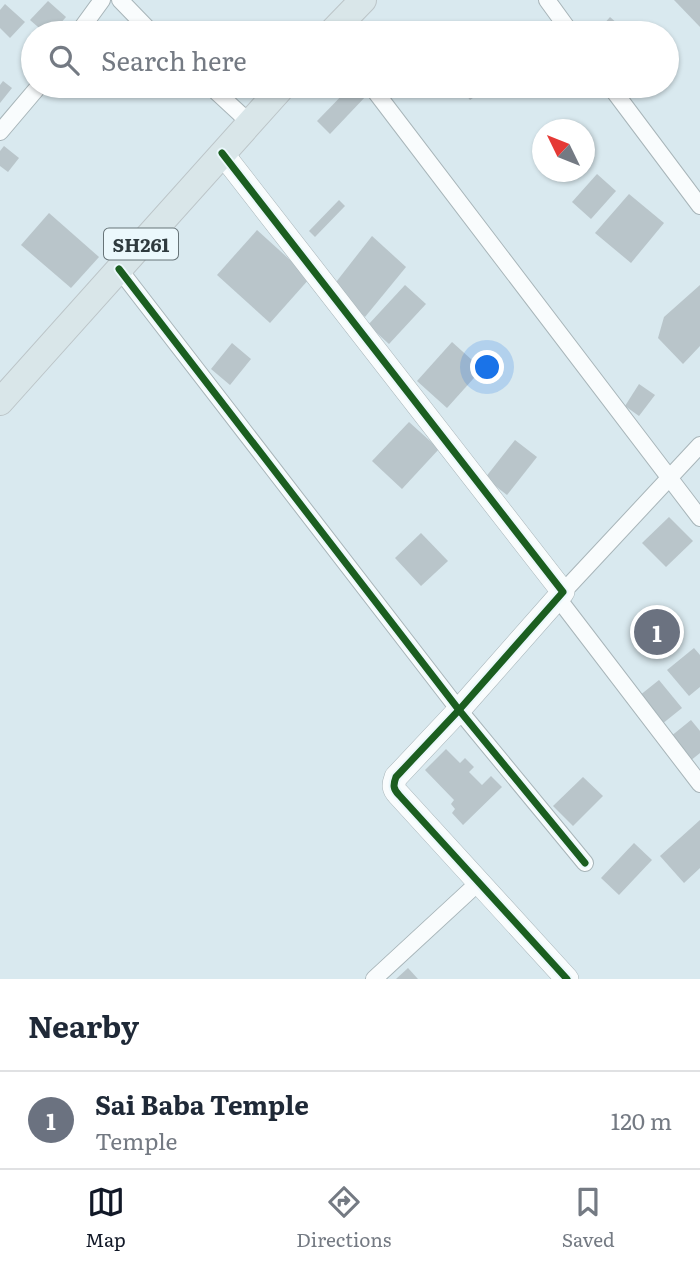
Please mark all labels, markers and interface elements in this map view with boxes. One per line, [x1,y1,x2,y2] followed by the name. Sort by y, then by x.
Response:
[21,21,679,98] search box
[101,40,247,79] text: Search here
[45,41,83,79] icon: search
[532,119,595,182] north arrow
[104,228,178,260] road number: SH261
[470,350,504,384] your location
[634,606,680,658] pin: 1
[28,1003,139,1047] text: Nearby
[95,1084,309,1123] text: Sai Baba Temple
[46,1103,56,1137] text: 1
[611,1103,672,1137] text: 120 m
[95,1123,177,1157] text: Temple
[85,1183,126,1253] tab: Map
[296,1183,391,1253] tab: Directions
[562,1183,615,1253] tab: Saved

